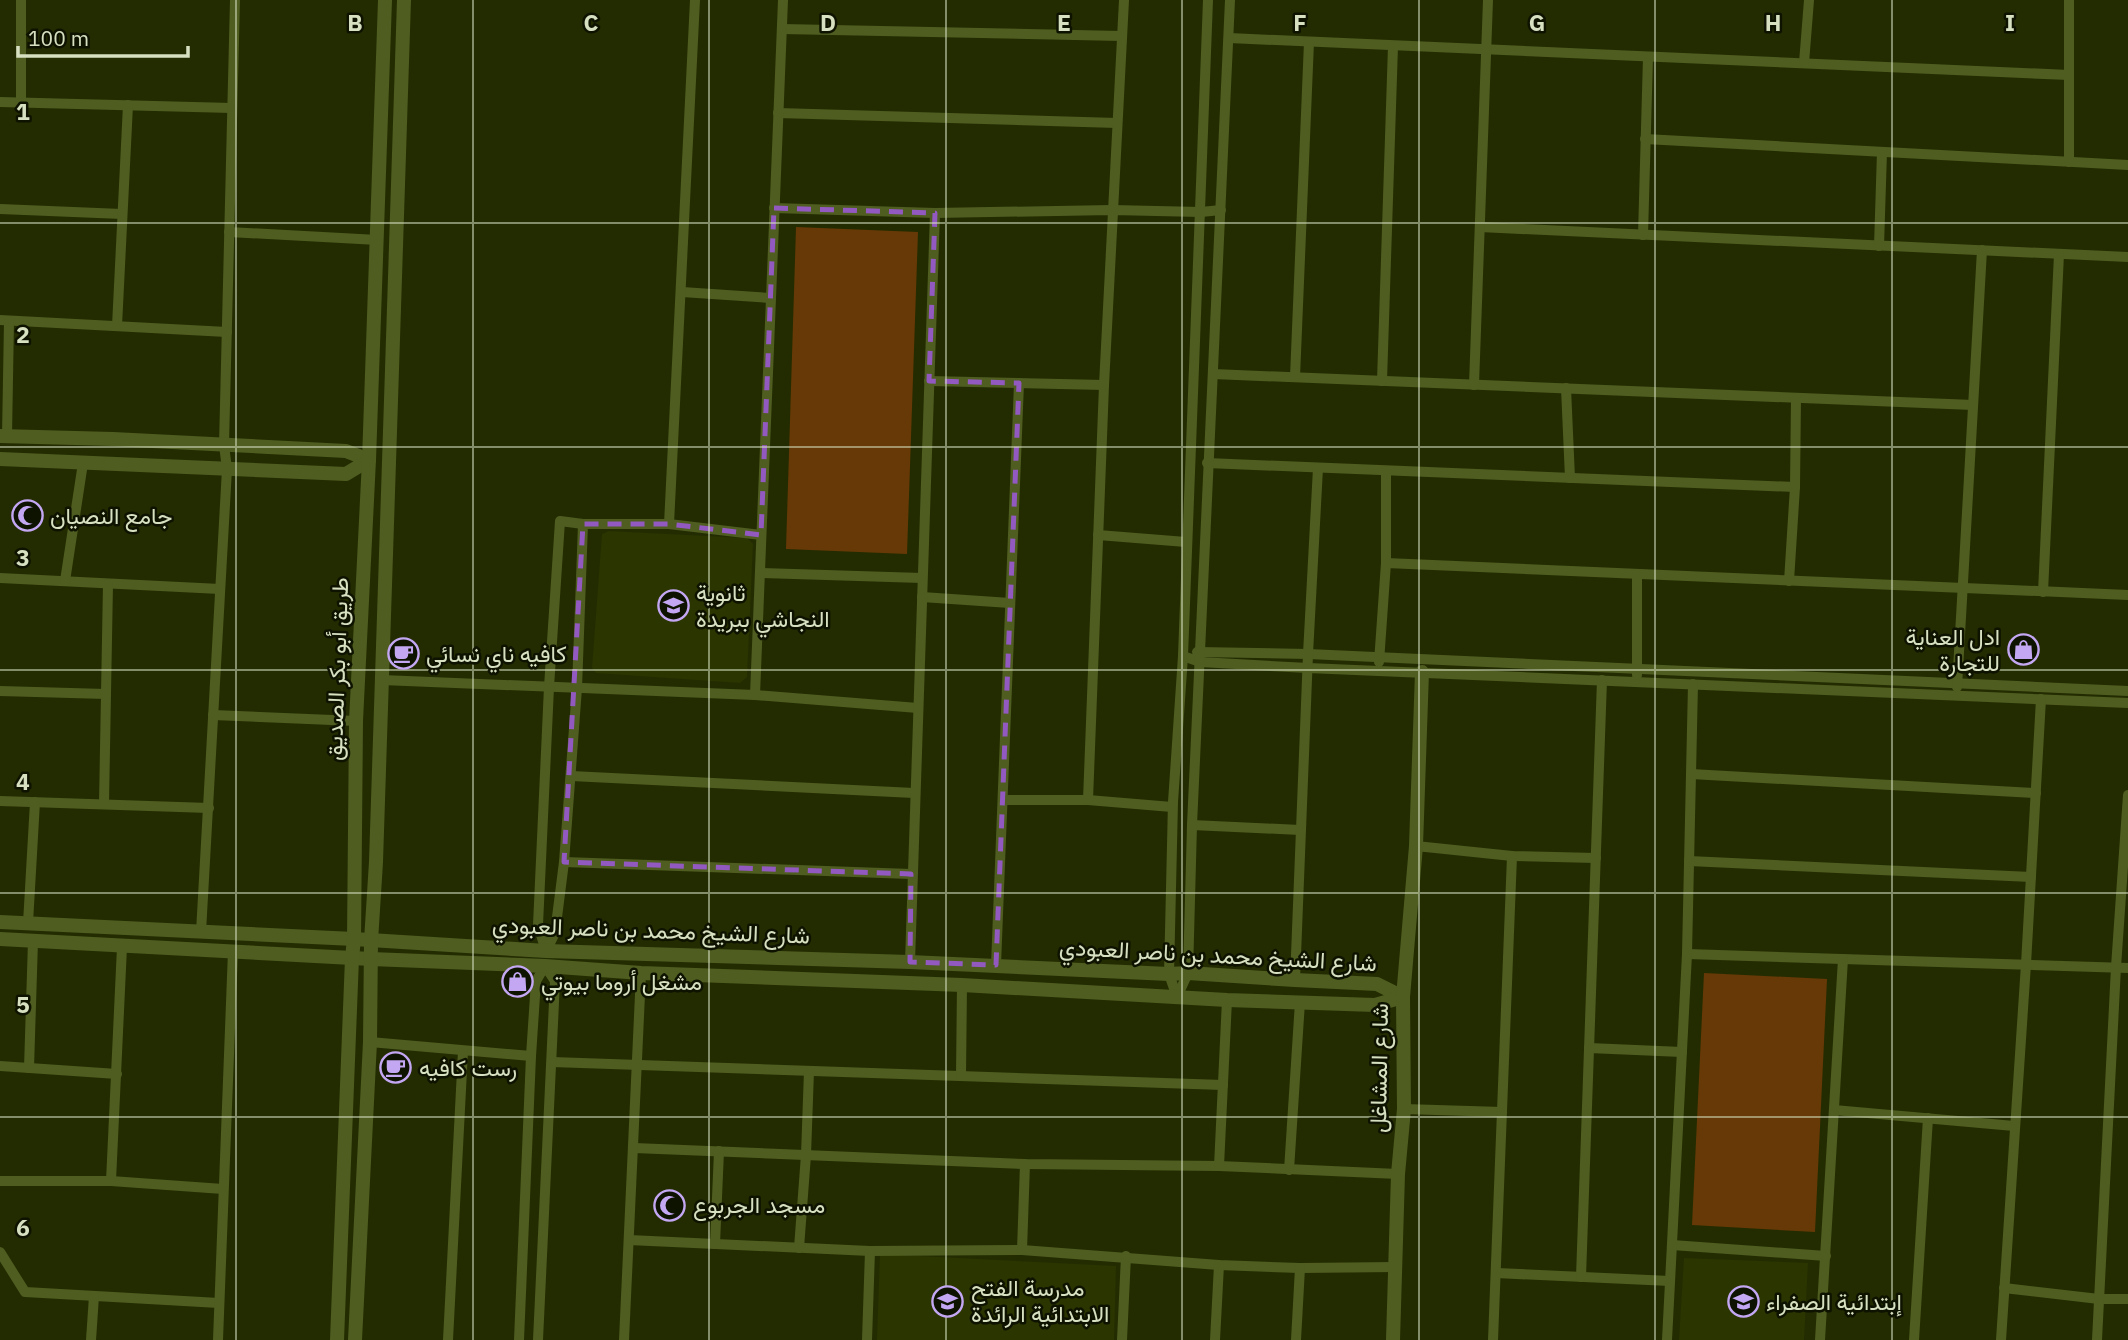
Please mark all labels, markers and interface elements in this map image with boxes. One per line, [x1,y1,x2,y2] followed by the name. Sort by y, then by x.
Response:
[347,7,363,37] text: B
[584,7,599,37] text: C
[820,7,836,37] text: D
[1057,7,1071,37] text: E
[1293,7,1307,37] text: F
[1529,7,1545,37] text: G
[1765,7,1781,37] text: H
[2005,7,2015,37] text: I
[18,14,187,58] scale bar
[28,24,89,52] text: 100 m
[16,96,30,126] text: 1
[16,319,30,349] text: 2
[10,499,44,533] mosque icon: جامع النصيان
[50,500,172,532] place label: جامع النصيان
[16,542,30,572] text: 3
[318,577,355,761] street label: طريق أبو بكر الصديق
[696,577,830,638] place label: ثانوية النجاشي ببريدة
[656,589,690,623] school or university icon: ثانوية النجاشي ببريدة
[1906,621,2000,678] place label: ادل العناية للتجارة
[2006,633,2040,667] shop icon: ادل العناية للتجارة
[386,637,420,671] cafe icon: كافيه ناي نسائي
[426,638,567,673] place label: كافيه ناي نسائي
[16,766,30,796] text: 4
[491,908,811,955] street label: شارع الشيخ محمد بن ناصر العبودي
[1058,931,1378,982] street label: شارع الشيخ محمد بن ناصر العبودي
[501,965,535,999] shop icon: مشغل أروما بيوتي
[541,966,702,1001] place label: مشغل أروما بيوتي
[16,989,30,1019] text: 5
[1362,1003,1396,1133] street label: شارع المشاغل
[379,1051,413,1085] cafe icon: رست كافيه
[419,1052,517,1083] place label: رست كافيه
[653,1188,687,1222] mosque icon: مسجد الجربوع
[693,1189,825,1221] place label: مسجد الجربوع
[16,1212,30,1242] text: 6
[971,1272,1109,1329] place label: مدرسة الفتح الابتدائية الرائدة
[931,1284,965,1318] school or university icon: مدرسة الفتح الابتدائية الرائدة
[1726,1285,1760,1319] school or university icon: إبتدائية الصفراء
[1766,1286,1902,1317] place label: إبتدائية الصفراء

